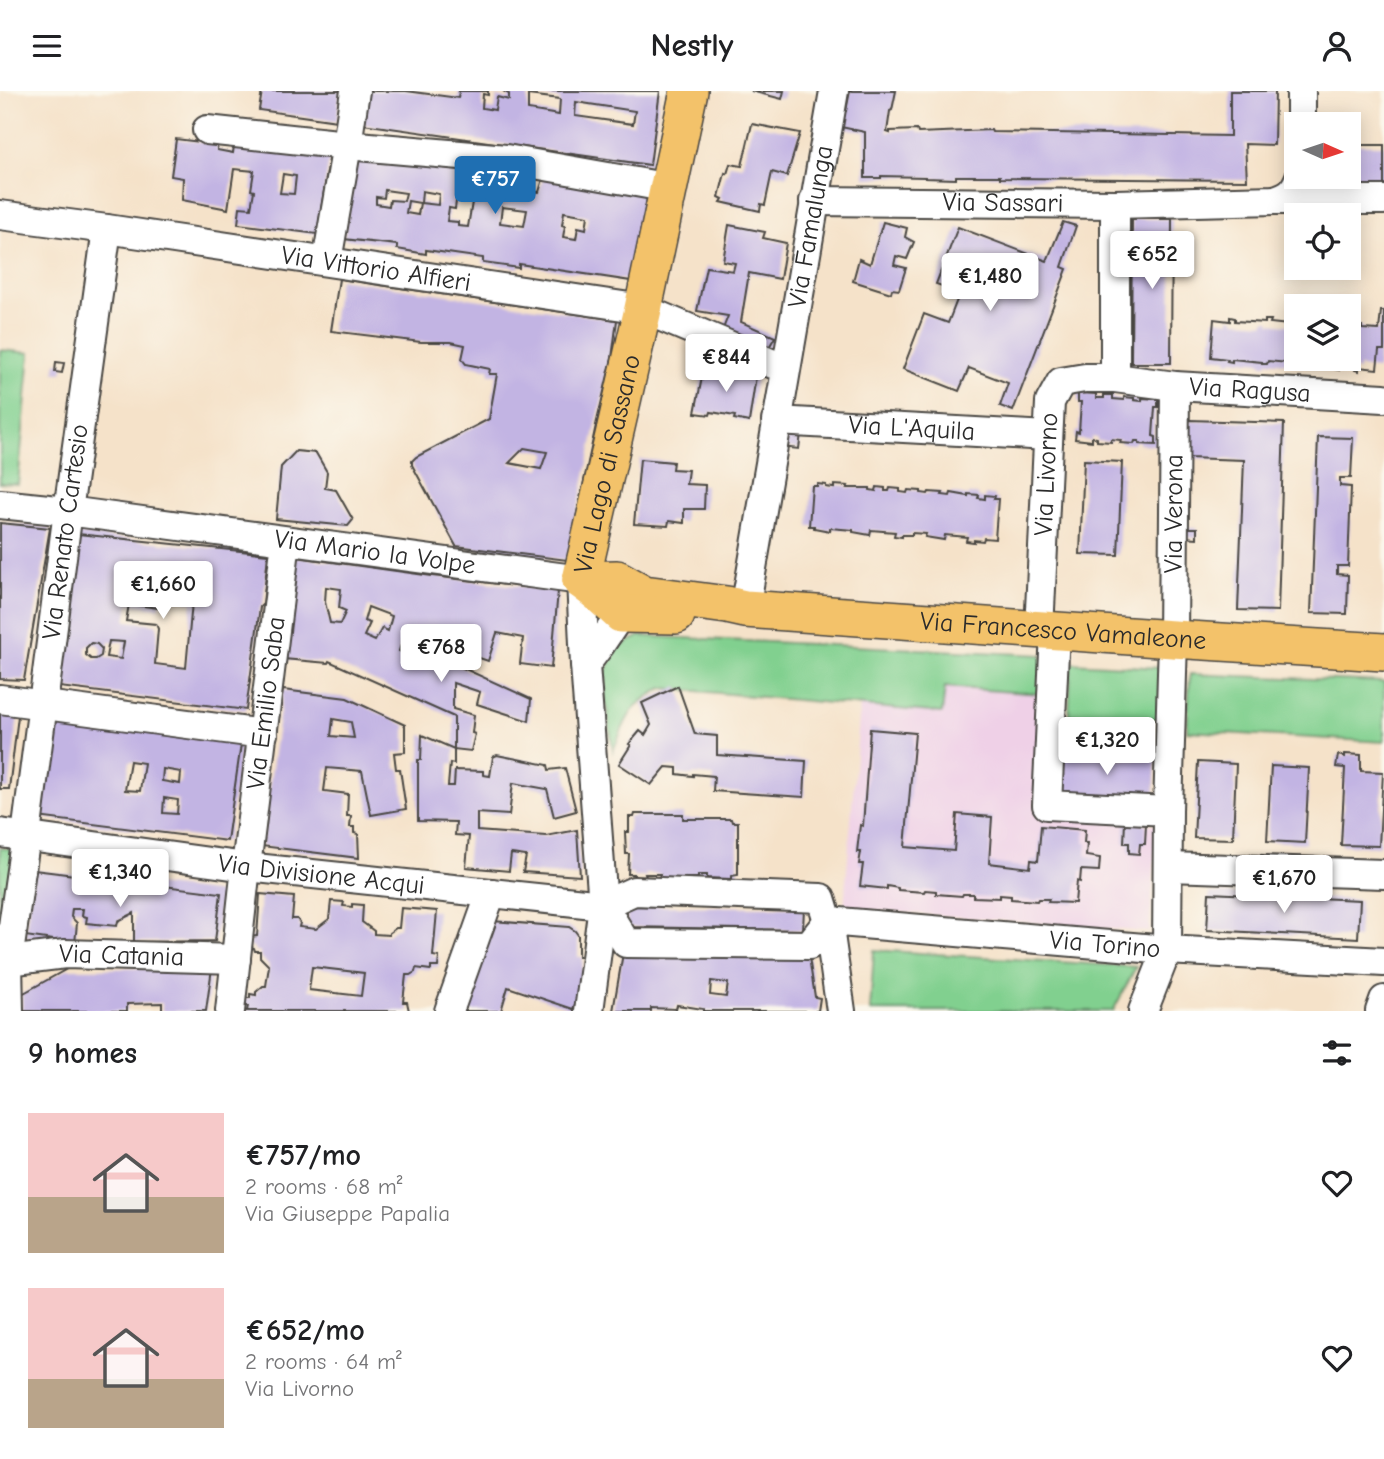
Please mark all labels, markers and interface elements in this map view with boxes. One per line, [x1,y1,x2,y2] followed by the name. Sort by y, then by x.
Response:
[28,27,66,65] icon: menu
[651,27,733,64] text: Nestly
[1318,27,1356,65] icon: person
[1284,112,1362,189] north arrow
[1284,112,1361,371] map controls
[782,143,839,310] street label: Via Famalunga
[454,157,536,216] pin: €757
[471,165,519,192] text: €757
[942,187,1064,218] street label: Via Sassari
[1284,203,1361,280] button: locate
[1111,231,1193,291] pin: €652
[279,240,473,298] street label: Via Vittorio Alfieri
[1126,240,1178,267] text: €652
[933,253,1047,313] pin: €1,480
[958,262,1023,289] text: €1,480
[1284,294,1361,371] button: layers
[685,335,767,394] pin: €844
[701,343,751,370] text: €844
[568,352,647,576] street label: Via Lago di Sassano
[1188,372,1312,409] street label: Via Ragusa
[848,410,976,447] street label: Via L'Aquila
[1029,412,1064,537] street label: Via Livorno
[36,422,95,641] street label: Via Renato Cartesio
[1159,454,1189,573] street label: Via Verona
[273,524,477,581] street label: Via Mario la Volpe
[106,561,220,621] pin: €1,660
[130,570,196,597] text: €1,660
[919,606,1207,656] street label: Via Francesco Vamaleone
[241,615,292,791] street label: Via Emilio Saba
[400,625,482,684] pin: €768
[416,633,466,660] text: €768
[1050,717,1164,777] pin: €1,320
[1074,726,1140,753] text: €1,320
[216,848,426,901] street label: Via Divisione Acqui
[63,849,177,909] pin: €1,340
[1227,855,1341,915] pin: €1,670
[88,858,152,885] text: €1,340
[1252,864,1316,891] text: €1,670
[1048,925,1162,964] street label: Via Torino
[59,939,185,972] street label: Via Catania
[1318,1034,1356,1072] icon: filters
[28,1036,137,1071] text: 9 homes
[245,1138,361,1173] text: €757/mo
[84,1141,168,1225] icon: home
[1318,1164,1356,1202] icon: heart
[245,1173,403,1200] text: 2 rooms · 68 m²
[245,1200,450,1227] text: Via Giuseppe Papalia
[245,1313,365,1348] text: €652/mo
[84,1316,168,1400] icon: home
[1318,1339,1356,1377] icon: heart
[245,1348,402,1375] text: 2 rooms · 64 m²
[245,1375,354,1402] text: Via Livorno

